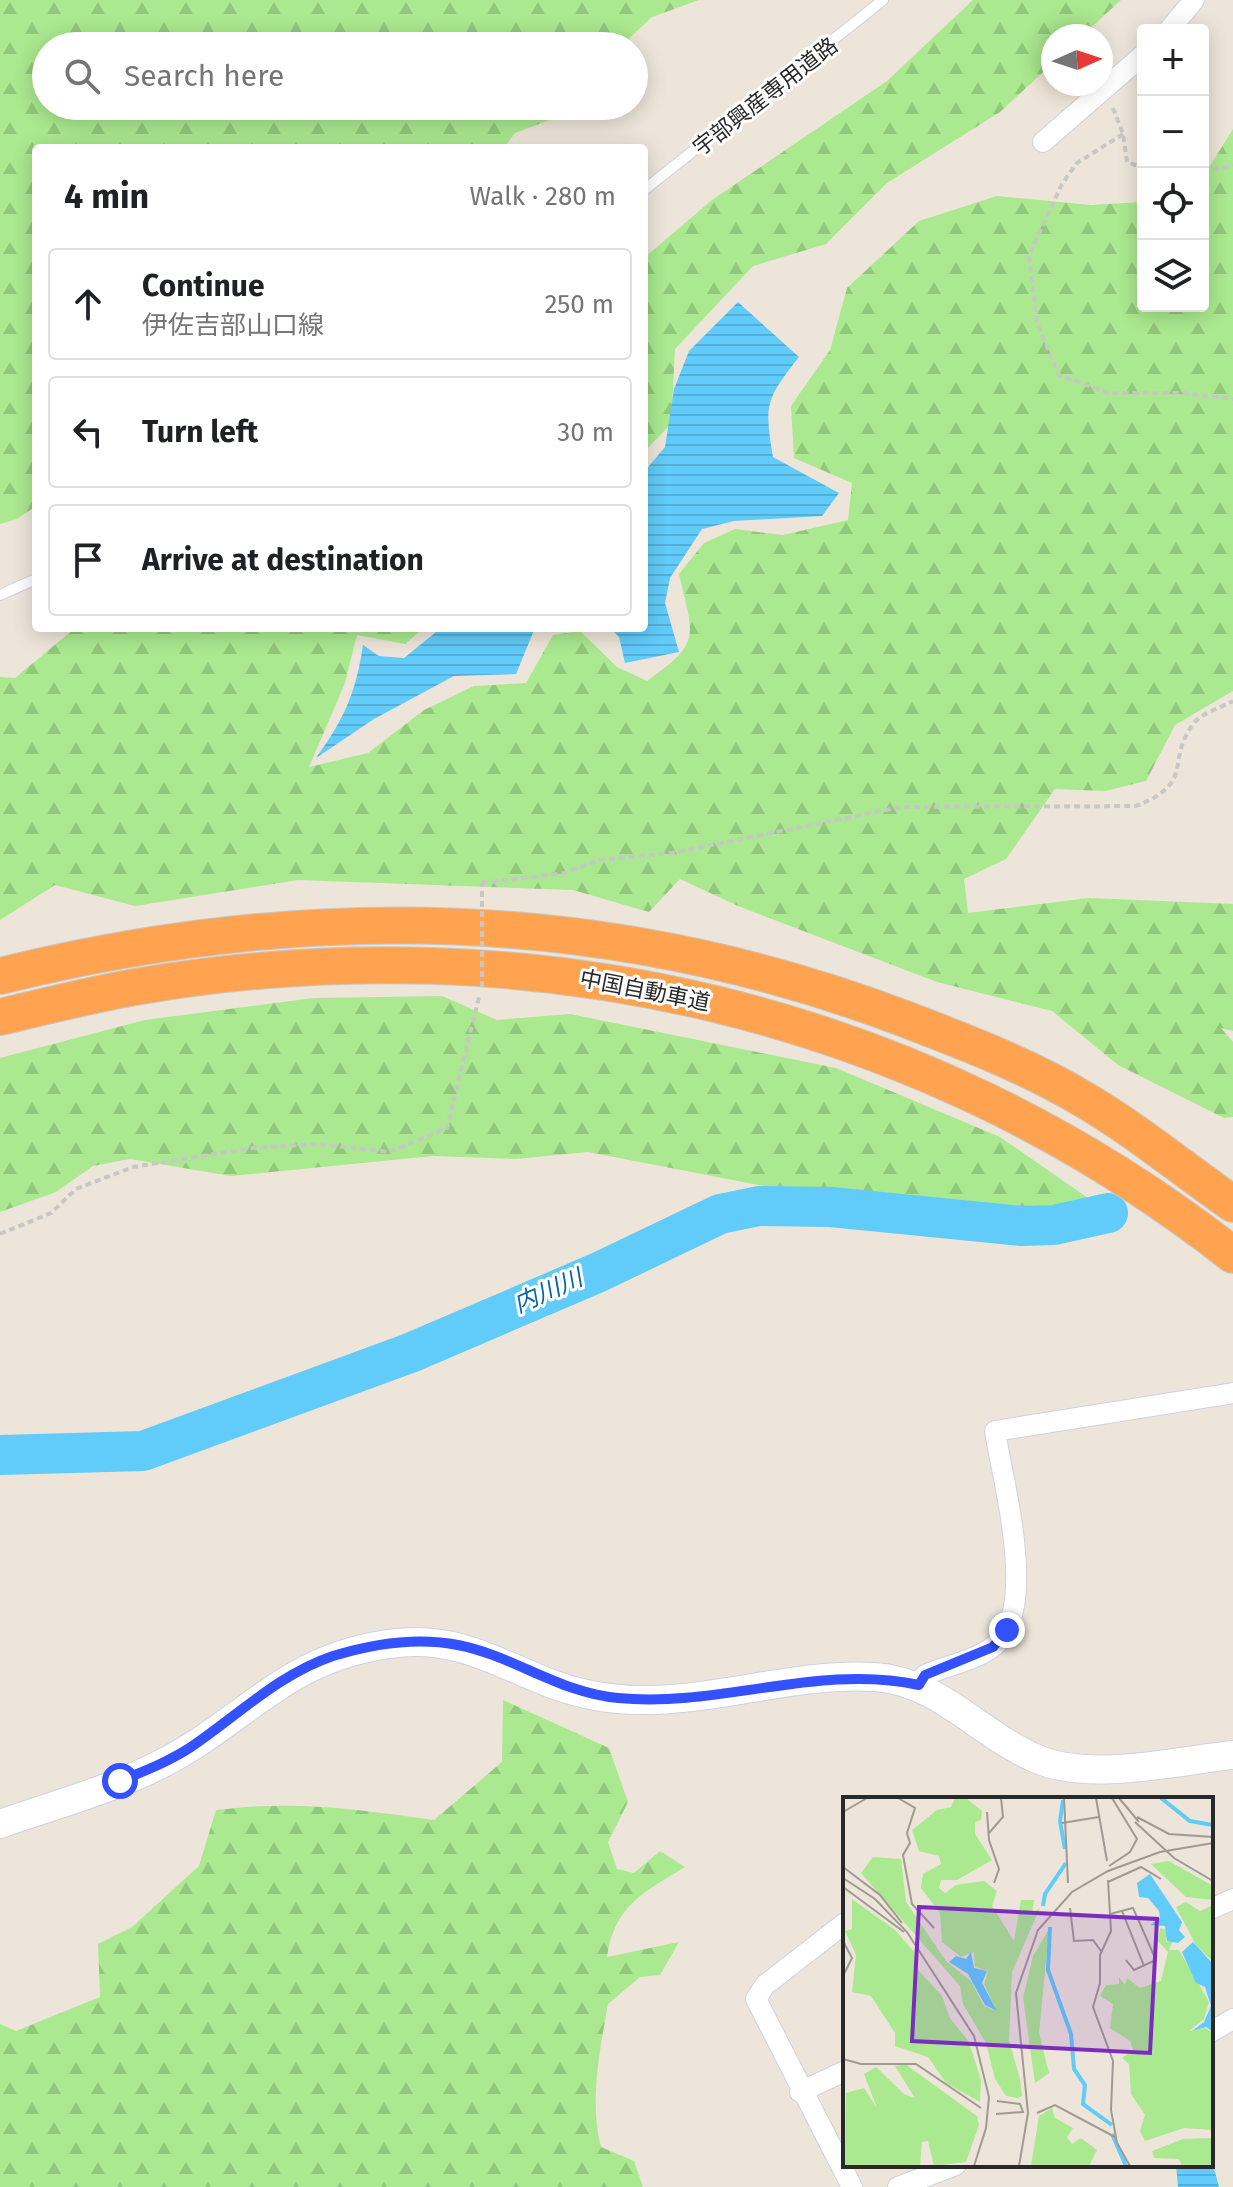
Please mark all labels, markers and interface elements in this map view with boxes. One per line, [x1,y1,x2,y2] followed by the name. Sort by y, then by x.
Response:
[1041,24,1113,96] north arrow
[1137,24,1209,312] map controls
[1137,24,1209,96] button: +
[32,32,648,120] search box
[688,32,843,161] street label: 宇部興産専用道路
[60,54,104,98] icon: search
[124,58,284,94] text: Search here
[1137,96,1209,168] button: −
[1137,168,1209,240] button: locate
[64,176,149,217] text: 4 min
[470,181,616,212] text: Walk · 280 m
[1137,240,1209,312] button: layers
[142,268,265,304] text: Continue
[66,282,110,326] icon: ahead
[544,289,614,320] text: 250 m
[142,310,324,341] text: 伊佐吉部山口線
[66,410,110,454] icon: left
[142,414,258,450] text: Turn left
[557,417,614,448] text: 30 m
[66,538,110,582] icon: arrive
[142,542,424,578] text: Arrive at destination
[578,965,712,1016] street label: 中国自動車道
[509,1262,589,1318] water label: 内川川
[989,1612,1025,1648] route end
[102,1763,138,1799] route start
[843,1797,1213,2167] inset map

